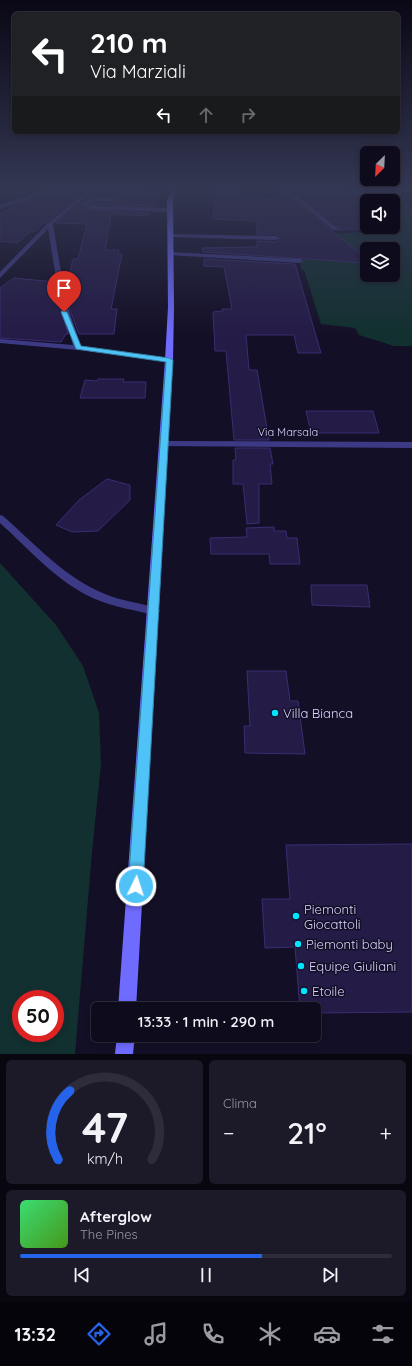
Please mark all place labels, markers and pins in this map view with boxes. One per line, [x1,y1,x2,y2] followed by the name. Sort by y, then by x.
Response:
[47,271,81,312] pin
[283,705,353,721] place label: Villa Bianca
[270,708,280,718] marker: Villa Bianca
[304,901,361,932] place label: Piemonti Giocattoli
[291,911,301,921] marker: Piemonti Giocattoli
[306,936,393,952] place label: Piemonti baby
[293,939,303,949] marker: Piemonti baby
[309,958,396,974] place label: Equipe Giuliani
[296,961,306,971] marker: Equipe Giuliani
[312,983,345,999] place label: Etoile
[299,986,309,996] marker: Etoile

